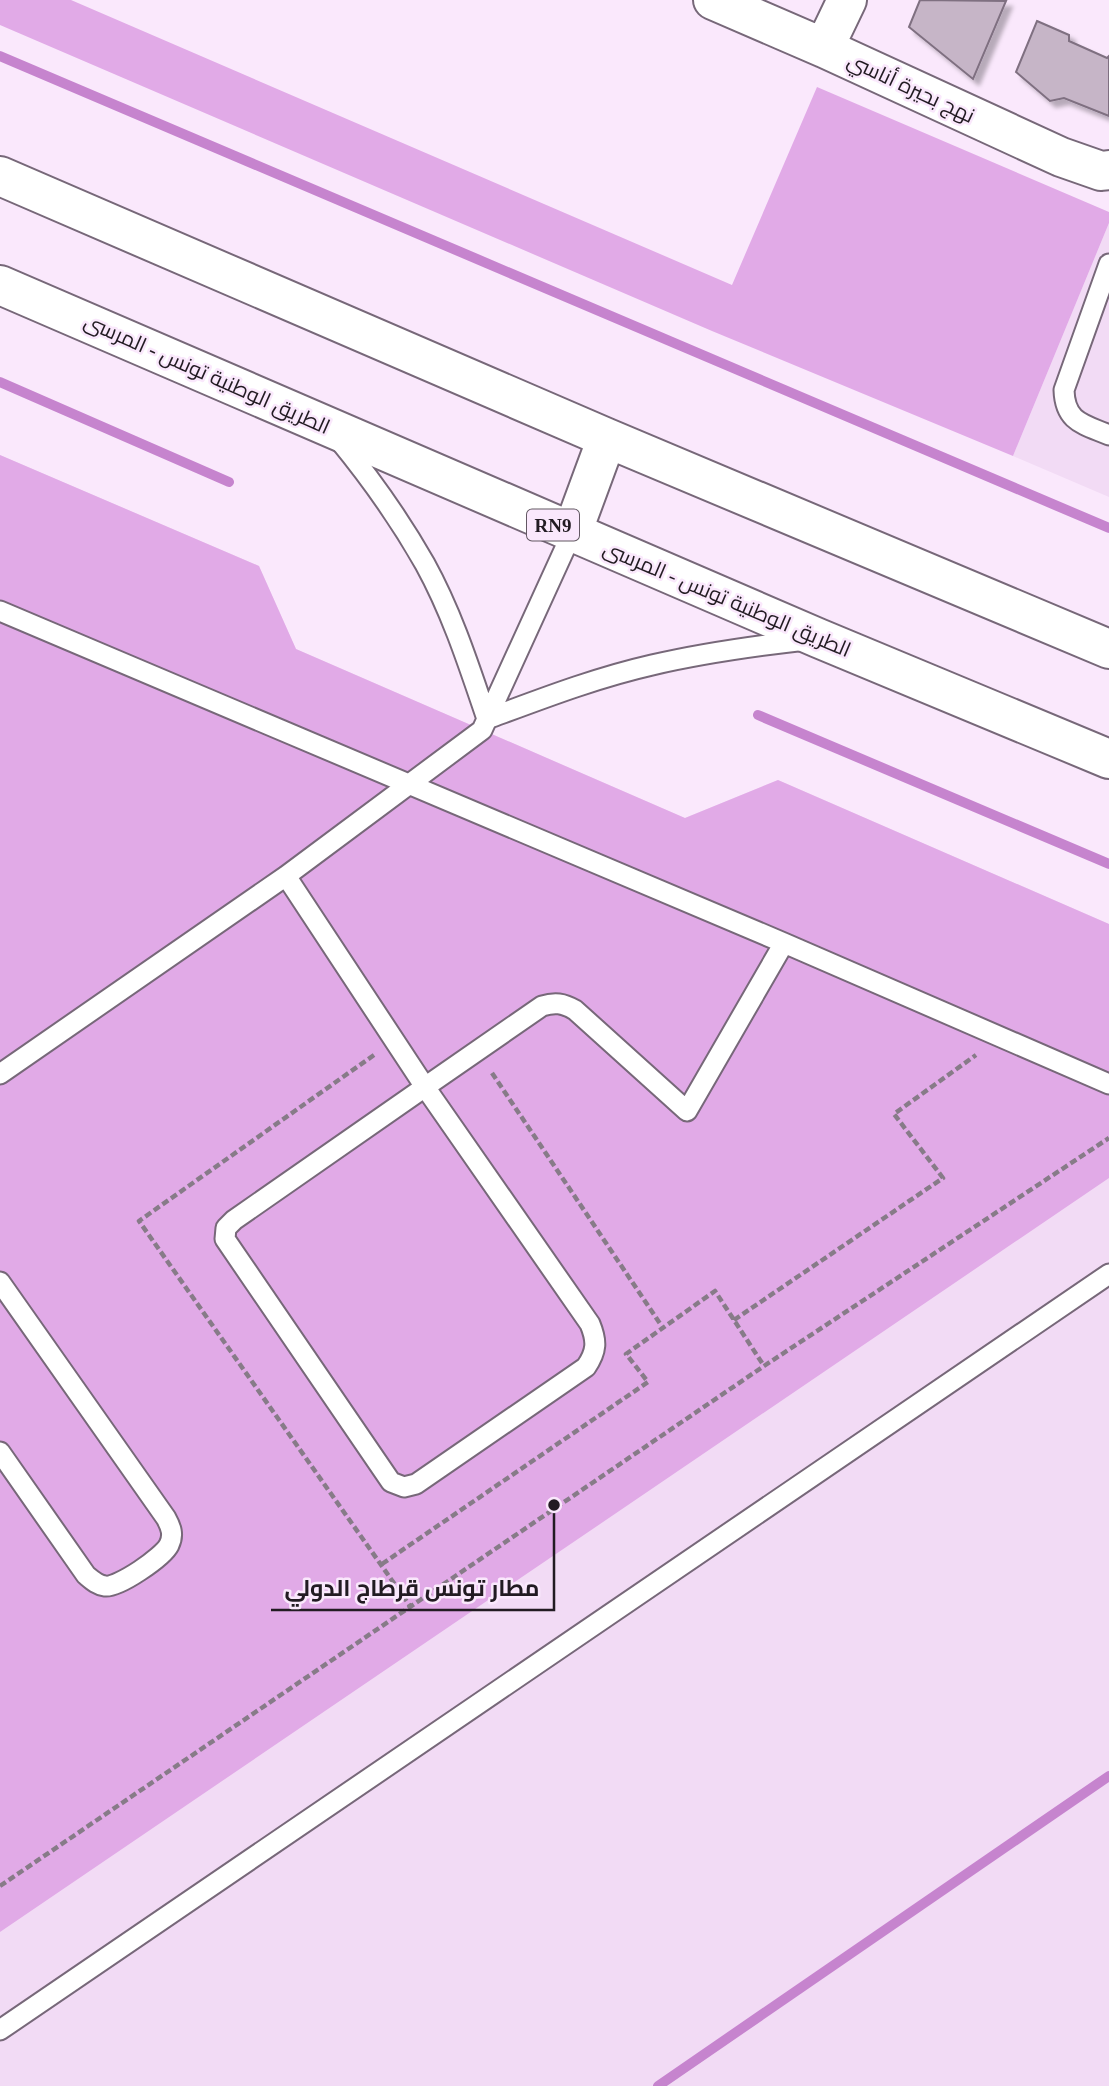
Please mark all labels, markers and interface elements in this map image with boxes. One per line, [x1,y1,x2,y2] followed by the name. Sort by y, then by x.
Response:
[842,47,979,131] street label: نهج بحيرة أناسي
[80,309,334,440] street label: الطريق الوطنية تونس - المرسى
[527,510,579,540] road number: RN9
[599,536,854,663] street label: الطريق الوطنية تونس - المرسى
[271,1566,554,1610] callout: مطار تونس قرطاج الدولي
[284,1576,540,1607] text: مطار تونس قرطاج الدولي

